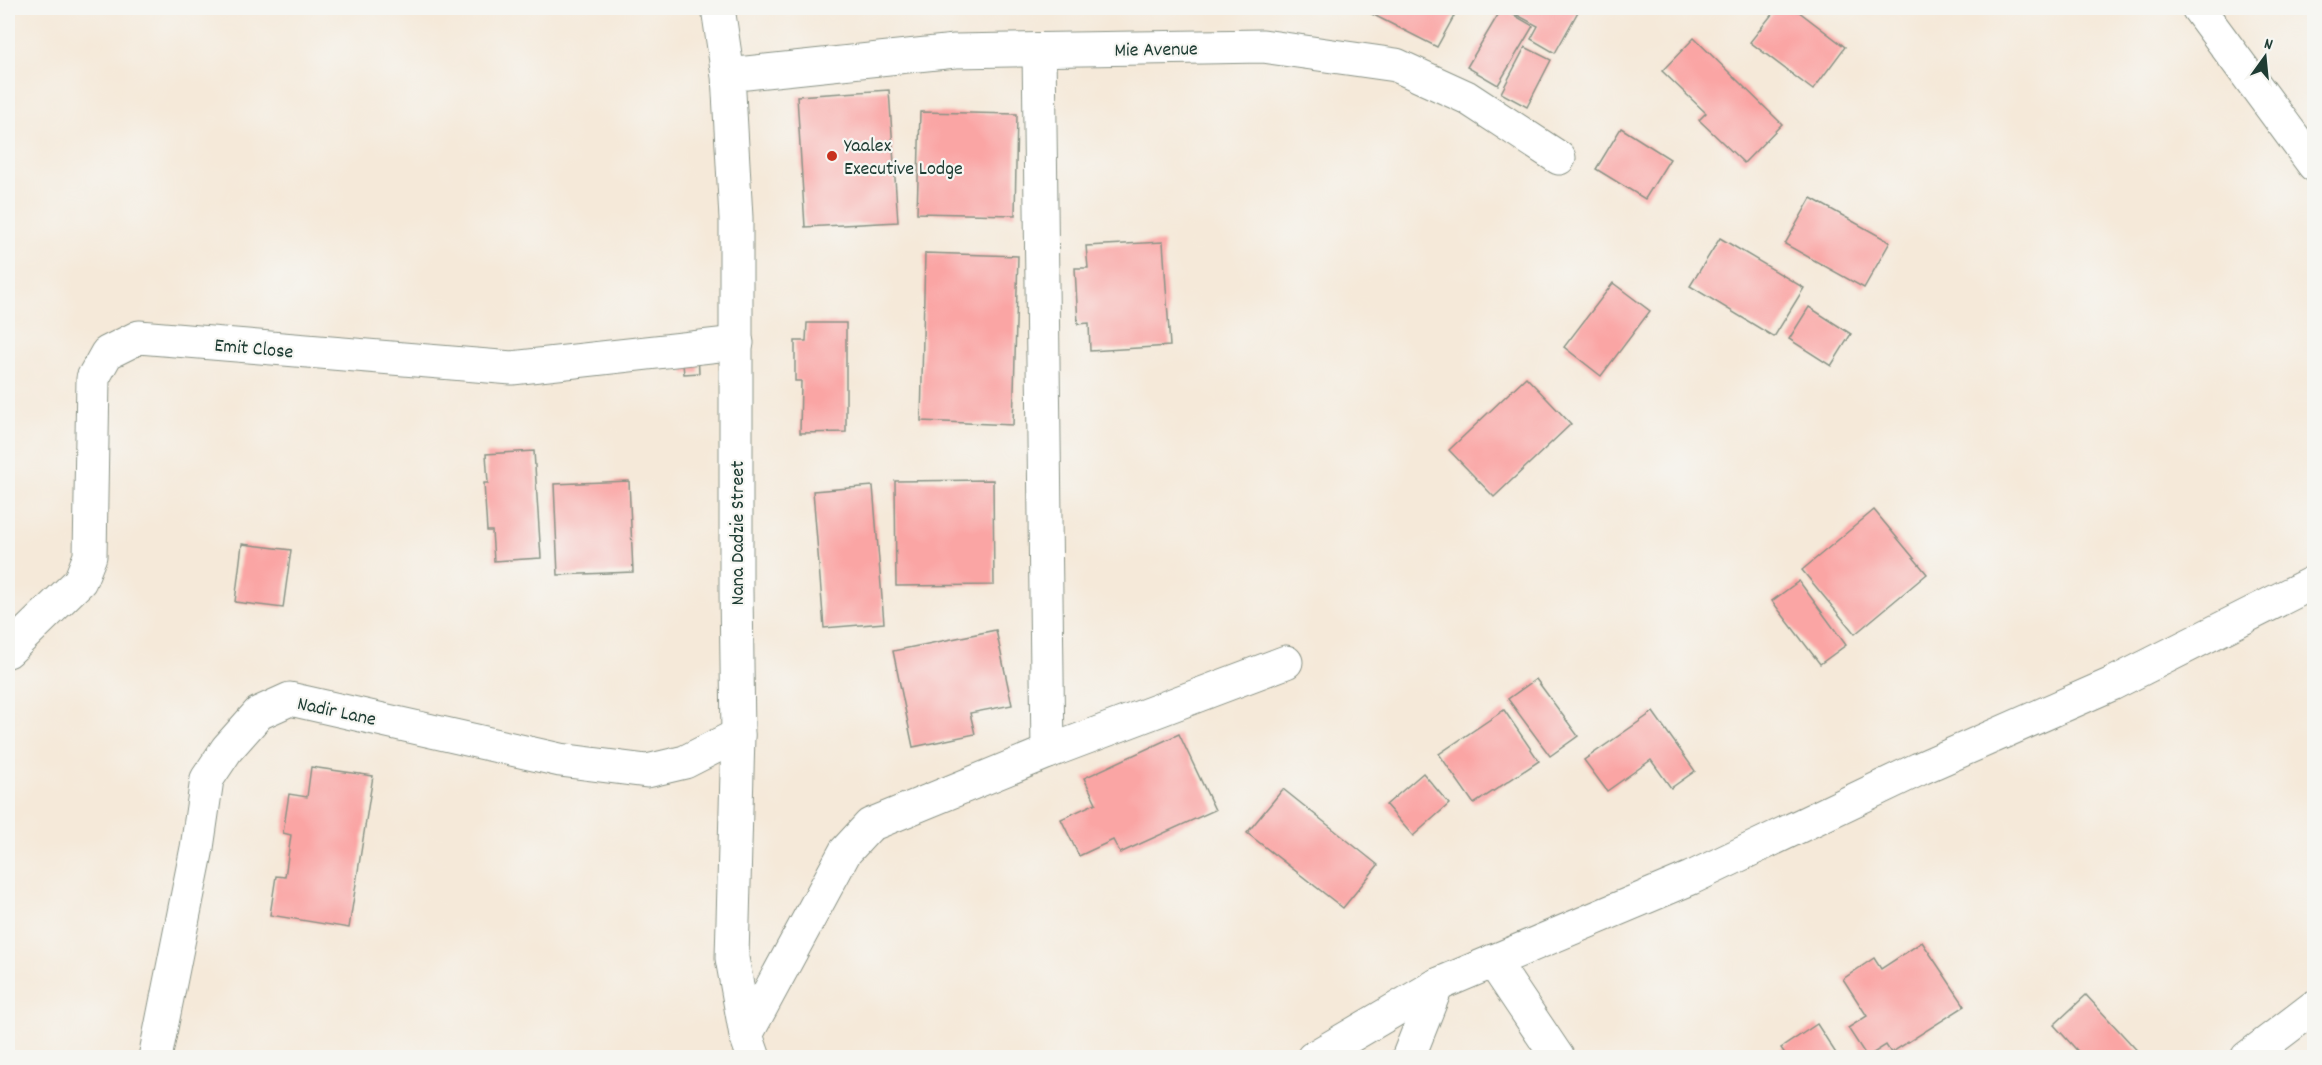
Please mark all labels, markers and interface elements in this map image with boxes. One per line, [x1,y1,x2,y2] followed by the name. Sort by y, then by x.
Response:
[2235,27,2295,87] north arrow
[2261,33,2275,57] text: N
[1114,36,1198,66] street label: Mie Avenue
[844,133,963,184] place label: Yaalex Executive Lodge
[825,149,839,163] marker: Yaalex Executive Lodge
[213,333,295,367] street label: Emit Close
[725,461,753,605] street label: Nana Dadzie Street
[294,691,379,735] street label: Nadir Lane

